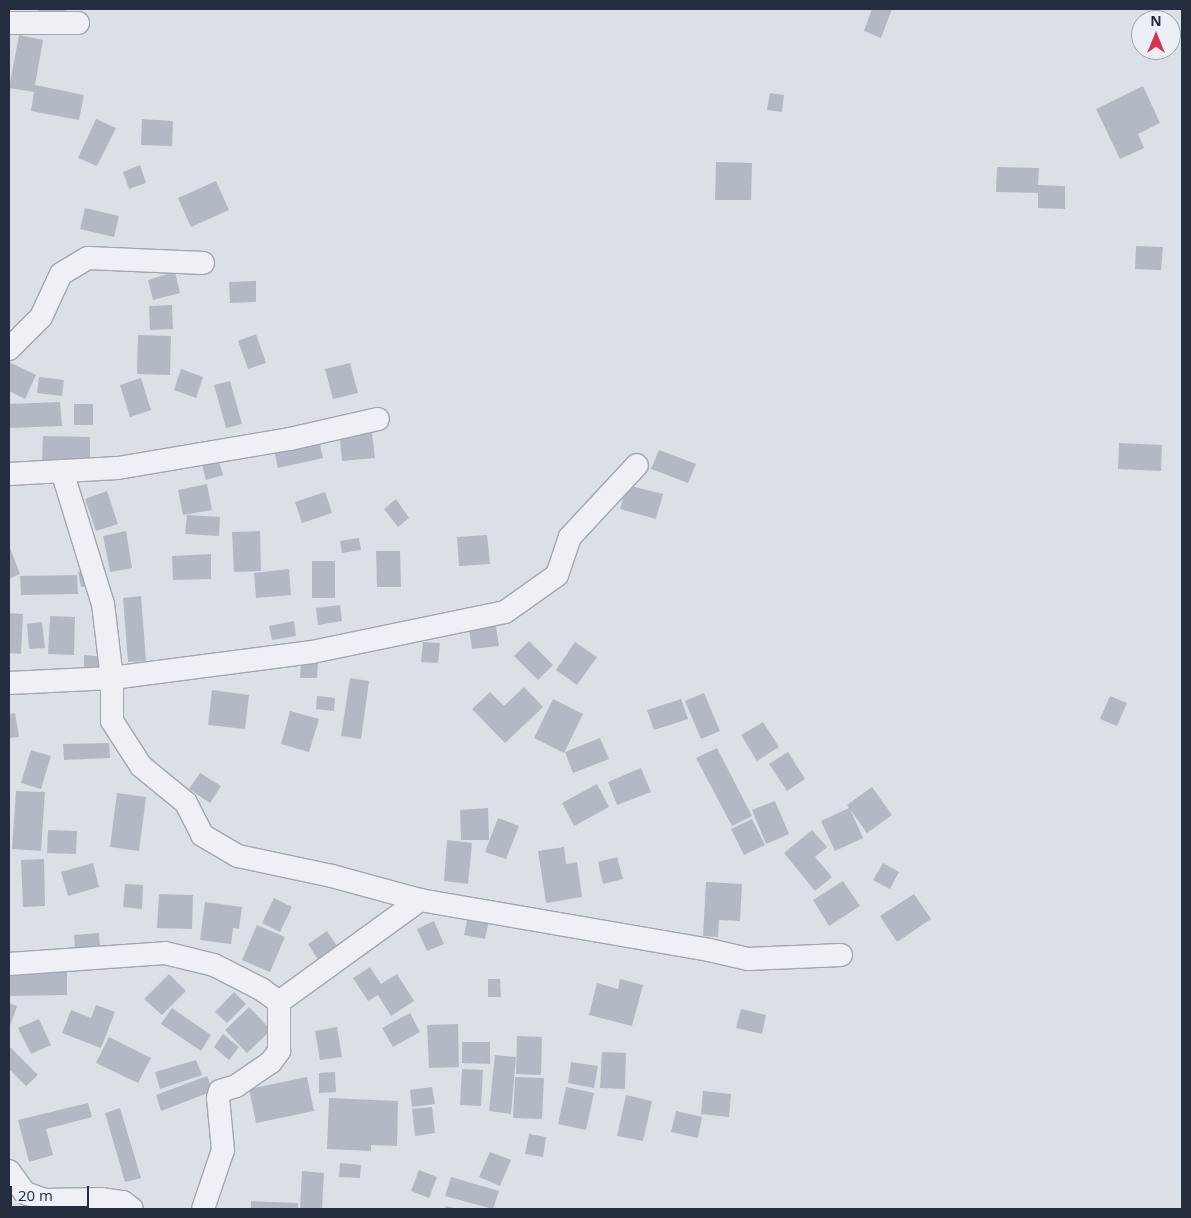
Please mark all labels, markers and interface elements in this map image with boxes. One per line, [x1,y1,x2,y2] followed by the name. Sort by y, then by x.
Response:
[1131,10,1181,60] north arrow
[1150,11,1162,30] text: N
[12,1176,91,1208] scale bar
[18,1185,53,1205] text: 20 m

